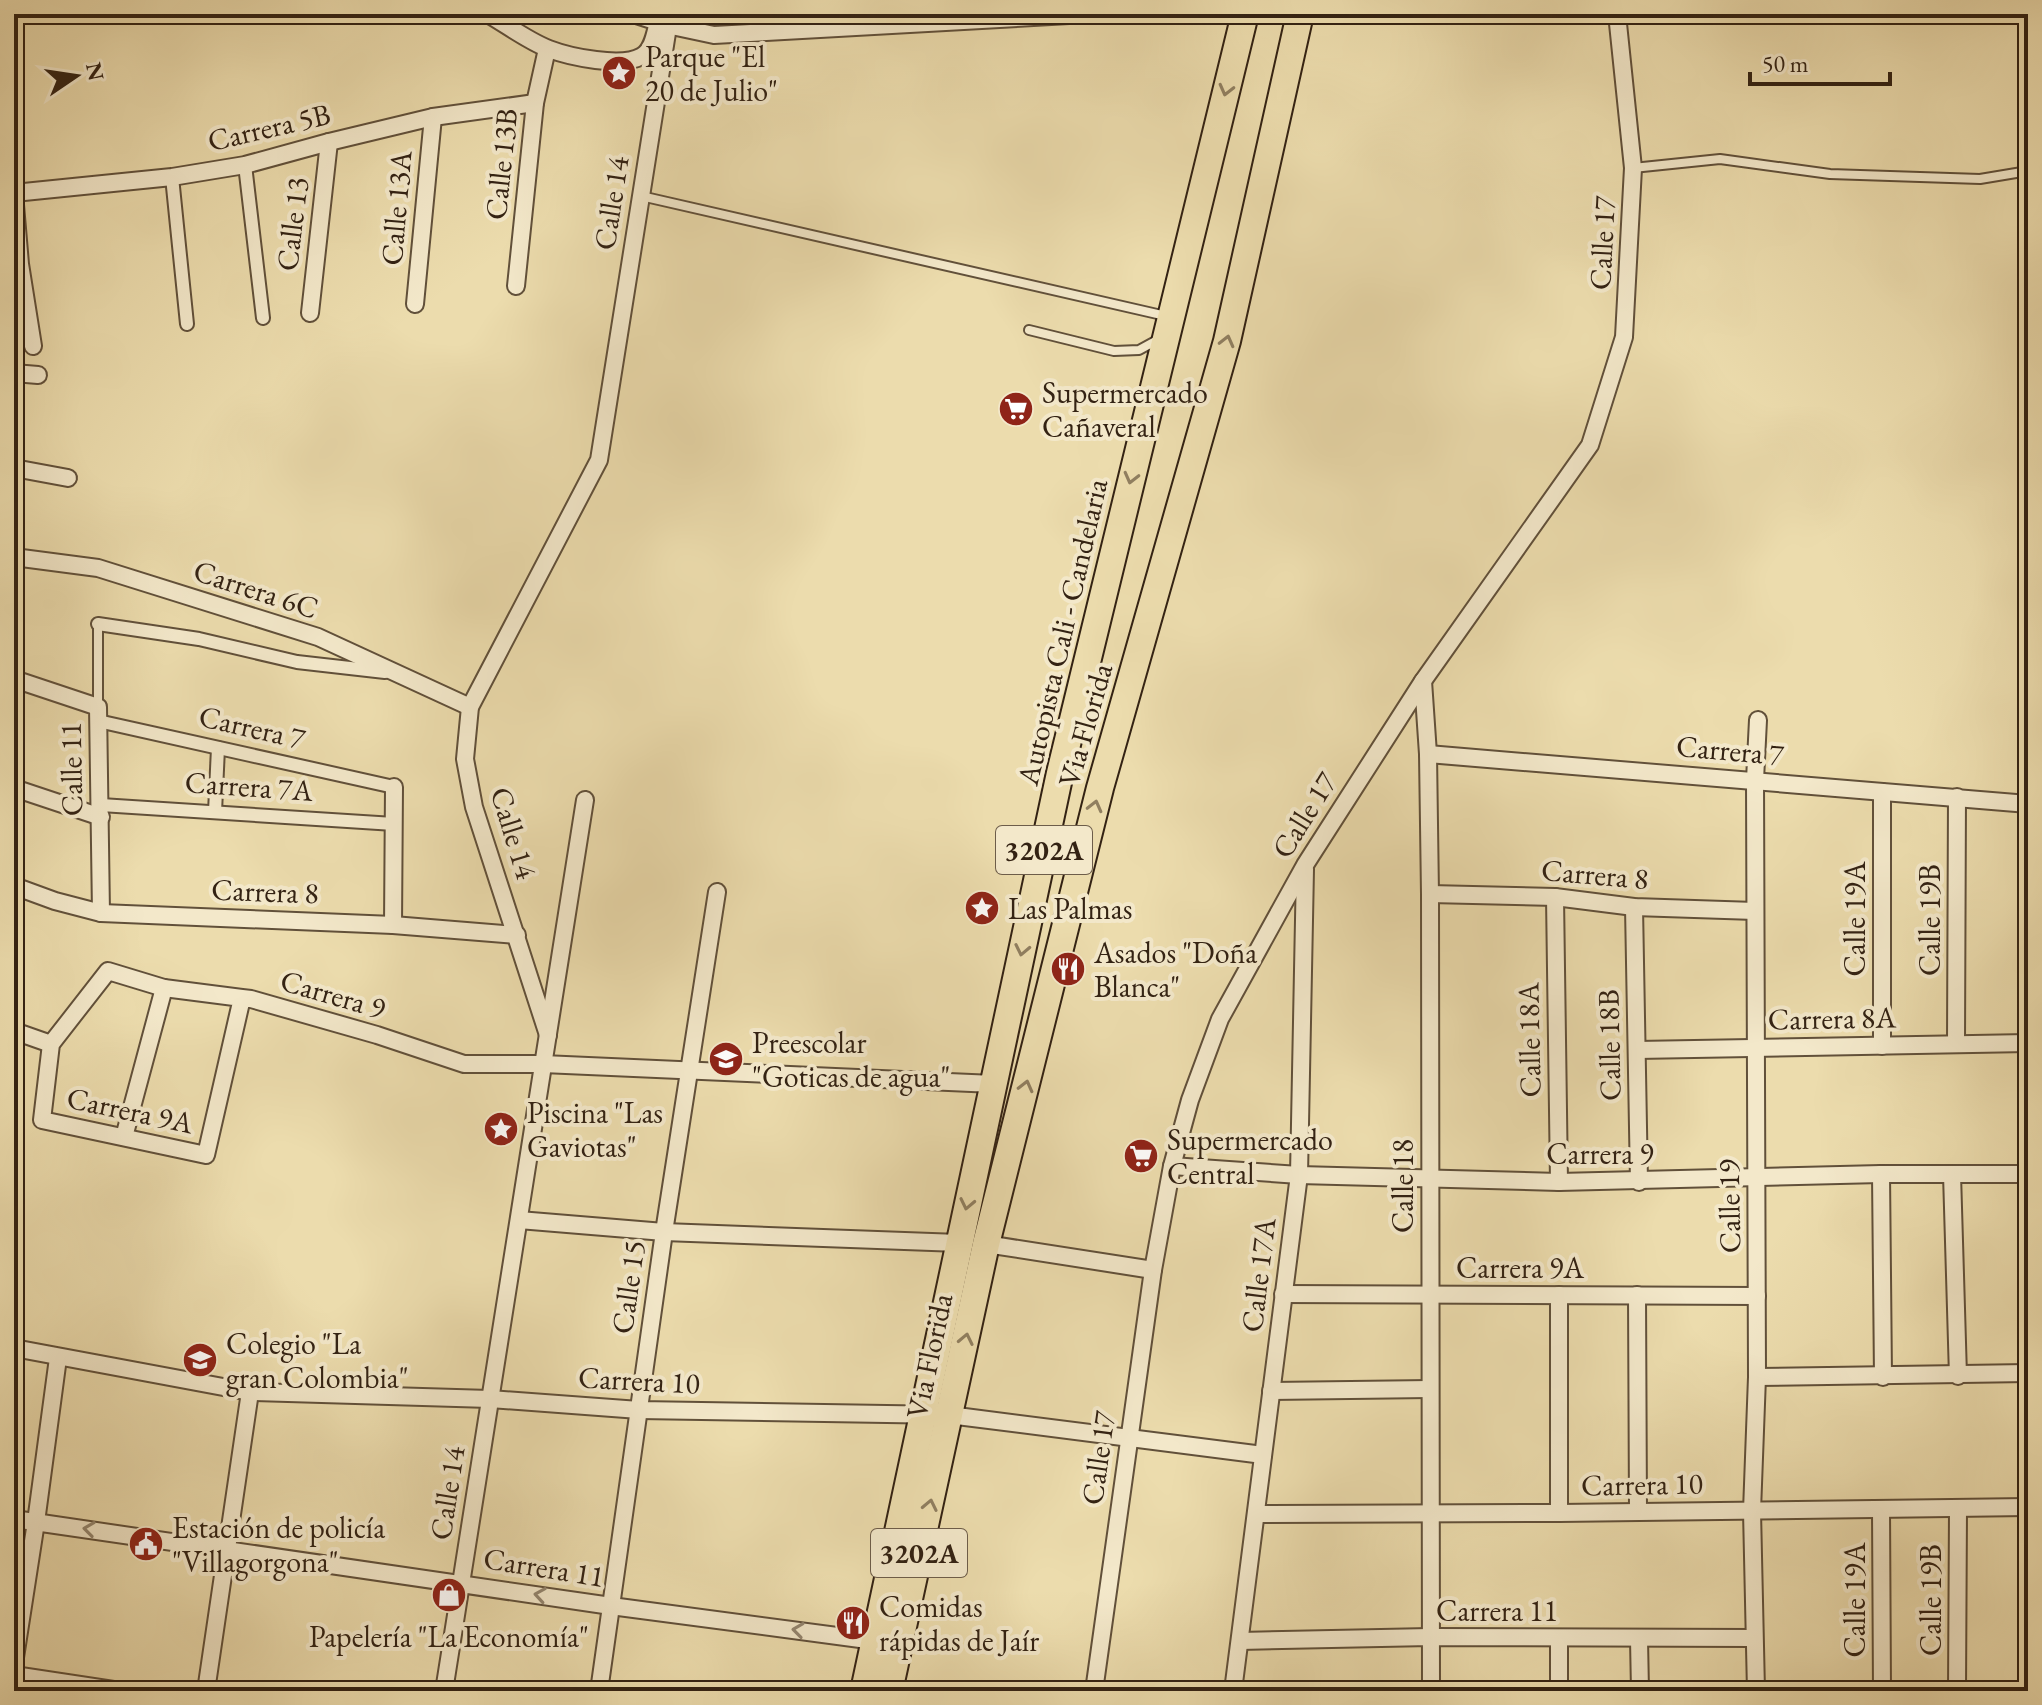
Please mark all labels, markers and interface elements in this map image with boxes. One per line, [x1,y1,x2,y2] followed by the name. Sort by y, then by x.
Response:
[36,36,116,116] north arrow
[1750,36,1890,86] scale bar
[645,37,778,110] place label: Parque "El 20 de Julio"
[1762,48,1809,79] text: 50 m
[600,54,638,92] place icon: Parque "El 20 de Julio"
[79,60,111,84] text: N
[1218,82,1235,96] one-way arrow
[204,94,334,160] street label: Carrera 5B
[476,106,526,222] street label: Calle 13B
[372,149,420,267] street label: Calle 13A
[584,153,638,253] street label: Calle 14
[267,175,317,273] street label: Calle 13
[1580,194,1624,291] street label: Calle 17
[1217,334,1234,348] one-way arrow
[1042,373,1208,446] place label: Supermercado Cañaveral
[997,390,1035,428] supermarket icon: Supermercado Cañaveral
[1124,471,1141,485] one-way arrow
[1008,475,1116,790] street label: Autopista Cali - Candelaria
[189,551,323,627] street label: Carrera 6C
[1049,659,1121,791] street label: Via Florida
[195,696,309,758] street label: Carrera 7
[51,722,91,816] street label: Calle 11
[1675,726,1786,774] street label: Carrera 7
[184,762,315,810] street label: Carrera 7A
[1263,764,1346,865] street label: Calle 17
[482,782,547,884] street label: Calle 14
[1086,800,1103,814] one-way arrow
[996,826,1092,874] road number: 3202A
[1540,850,1650,898] street label: Carrera 8
[1835,861,1874,976] street label: Calle 19A
[1910,864,1949,976] street label: Calle 19B
[211,870,319,912] street label: Carrera 8
[963,889,1001,927] place icon: Las Palmas
[1008,889,1132,928] place label: Las Palmas
[1093,933,1257,1006] place label: Asados "Doña Blanca"
[1014,943,1031,956] one-way arrow
[1049,950,1087,988] restaurant icon: Asados "Doña Blanca"
[276,960,390,1028] street label: Carrera 9
[1508,982,1549,1098] street label: Calle 18A
[1589,989,1629,1101] street label: Calle 18B
[1768,997,1897,1039] street label: Carrera 8A
[752,1023,950,1096] place label: Preescolar "Goticas de agua"
[707,1040,745,1078] school or university icon: Preescolar "Goticas de agua"
[63,1078,197,1142] street label: Carrera 9A
[1016,1079,1033,1093] one-way arrow
[527,1093,663,1166] place label: Piscina "Las Gaviotas"
[482,1110,520,1148] place icon: Piscina "Las Gaviotas"
[1167,1120,1333,1193] place label: Supermercado Central
[1546,1134,1654,1173] street label: Carrera 9
[1122,1137,1160,1175] supermarket icon: Supermercado Central
[1383,1139,1422,1233] street label: Calle 18
[1709,1159,1749,1253] street label: Calle 19
[960,1197,977,1211] one-way arrow
[1232,1215,1284,1334] street label: Calle 17A
[602,1238,654,1336] street label: Calle 15
[1456,1248,1584,1287] street label: Carrera 9A
[897,1290,961,1422] street label: Via Florida
[226,1324,409,1397] place label: Colegio "La gran Colombia"
[957,1332,974,1346] one-way arrow
[181,1341,219,1379] school or university icon: Colegio "La gran Colombia"
[577,1357,701,1403] street label: Carrera 10
[1072,1408,1124,1507] street label: Calle 17
[420,1443,474,1543] street label: Calle 14
[1581,1463,1703,1505] street label: Carrera 10
[921,1499,938,1513] one-way arrow
[172,1508,385,1581] place label: Estación de policía "Villagorgona"
[82,1521,96,1538] one-way arrow
[127,1525,165,1563] public building icon: Estación de policía "Villagorgona"
[871,1529,967,1577] road number: 3202A
[481,1538,607,1596] street label: Carrera 11
[1835,1542,1874,1657] street label: Calle 19A
[1911,1544,1950,1656] street label: Calle 19B
[430,1576,468,1614] shop icon: Papelería "La Economía"
[533,1587,547,1604] one-way arrow
[879,1587,1039,1660] place label: Comidas rápidas de Jaír
[1436,1591,1558,1630] street label: Carrera 11
[834,1604,872,1642] restaurant icon: Comidas rápidas de Jaír
[309,1617,589,1656] place label: Papelería "La Economía"
[791,1622,804,1639] one-way arrow

